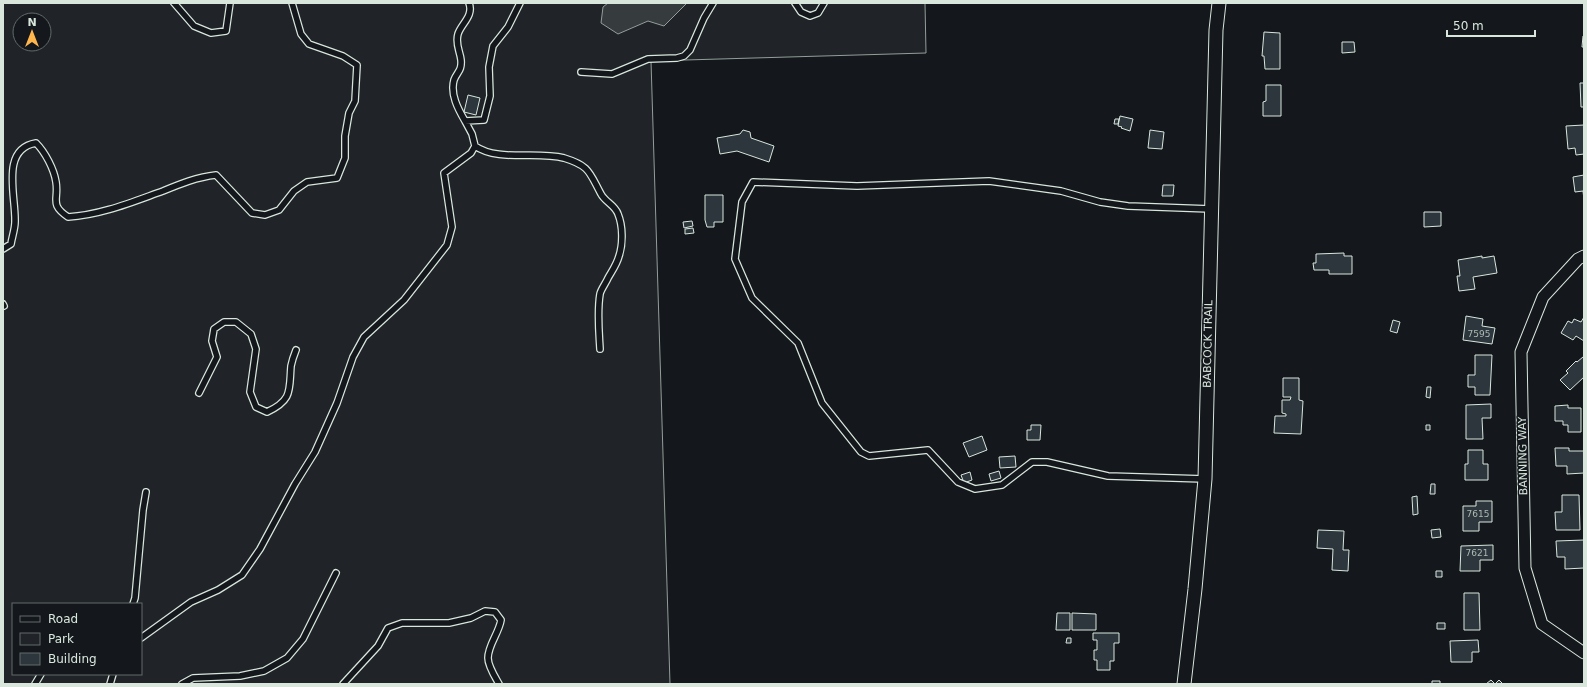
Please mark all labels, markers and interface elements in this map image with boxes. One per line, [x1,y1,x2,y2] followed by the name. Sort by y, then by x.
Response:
[12,12,52,52] north arrow
[1447,12,1535,38] scale bar
[27,16,37,29] text: N
[1453,19,1484,33] text: 50 m
[1201,299,1215,388] street label: BABCOCK TRAIL
[1468,329,1490,339] house number: 7595
[1516,416,1530,495] street label: BANNING WAY
[1467,509,1489,519] house number: 7615
[1466,548,1488,558] house number: 7621
[12,603,142,675] legend
[48,612,78,626] text: Road
[48,632,74,646] text: Park
[48,652,97,666] text: Building

